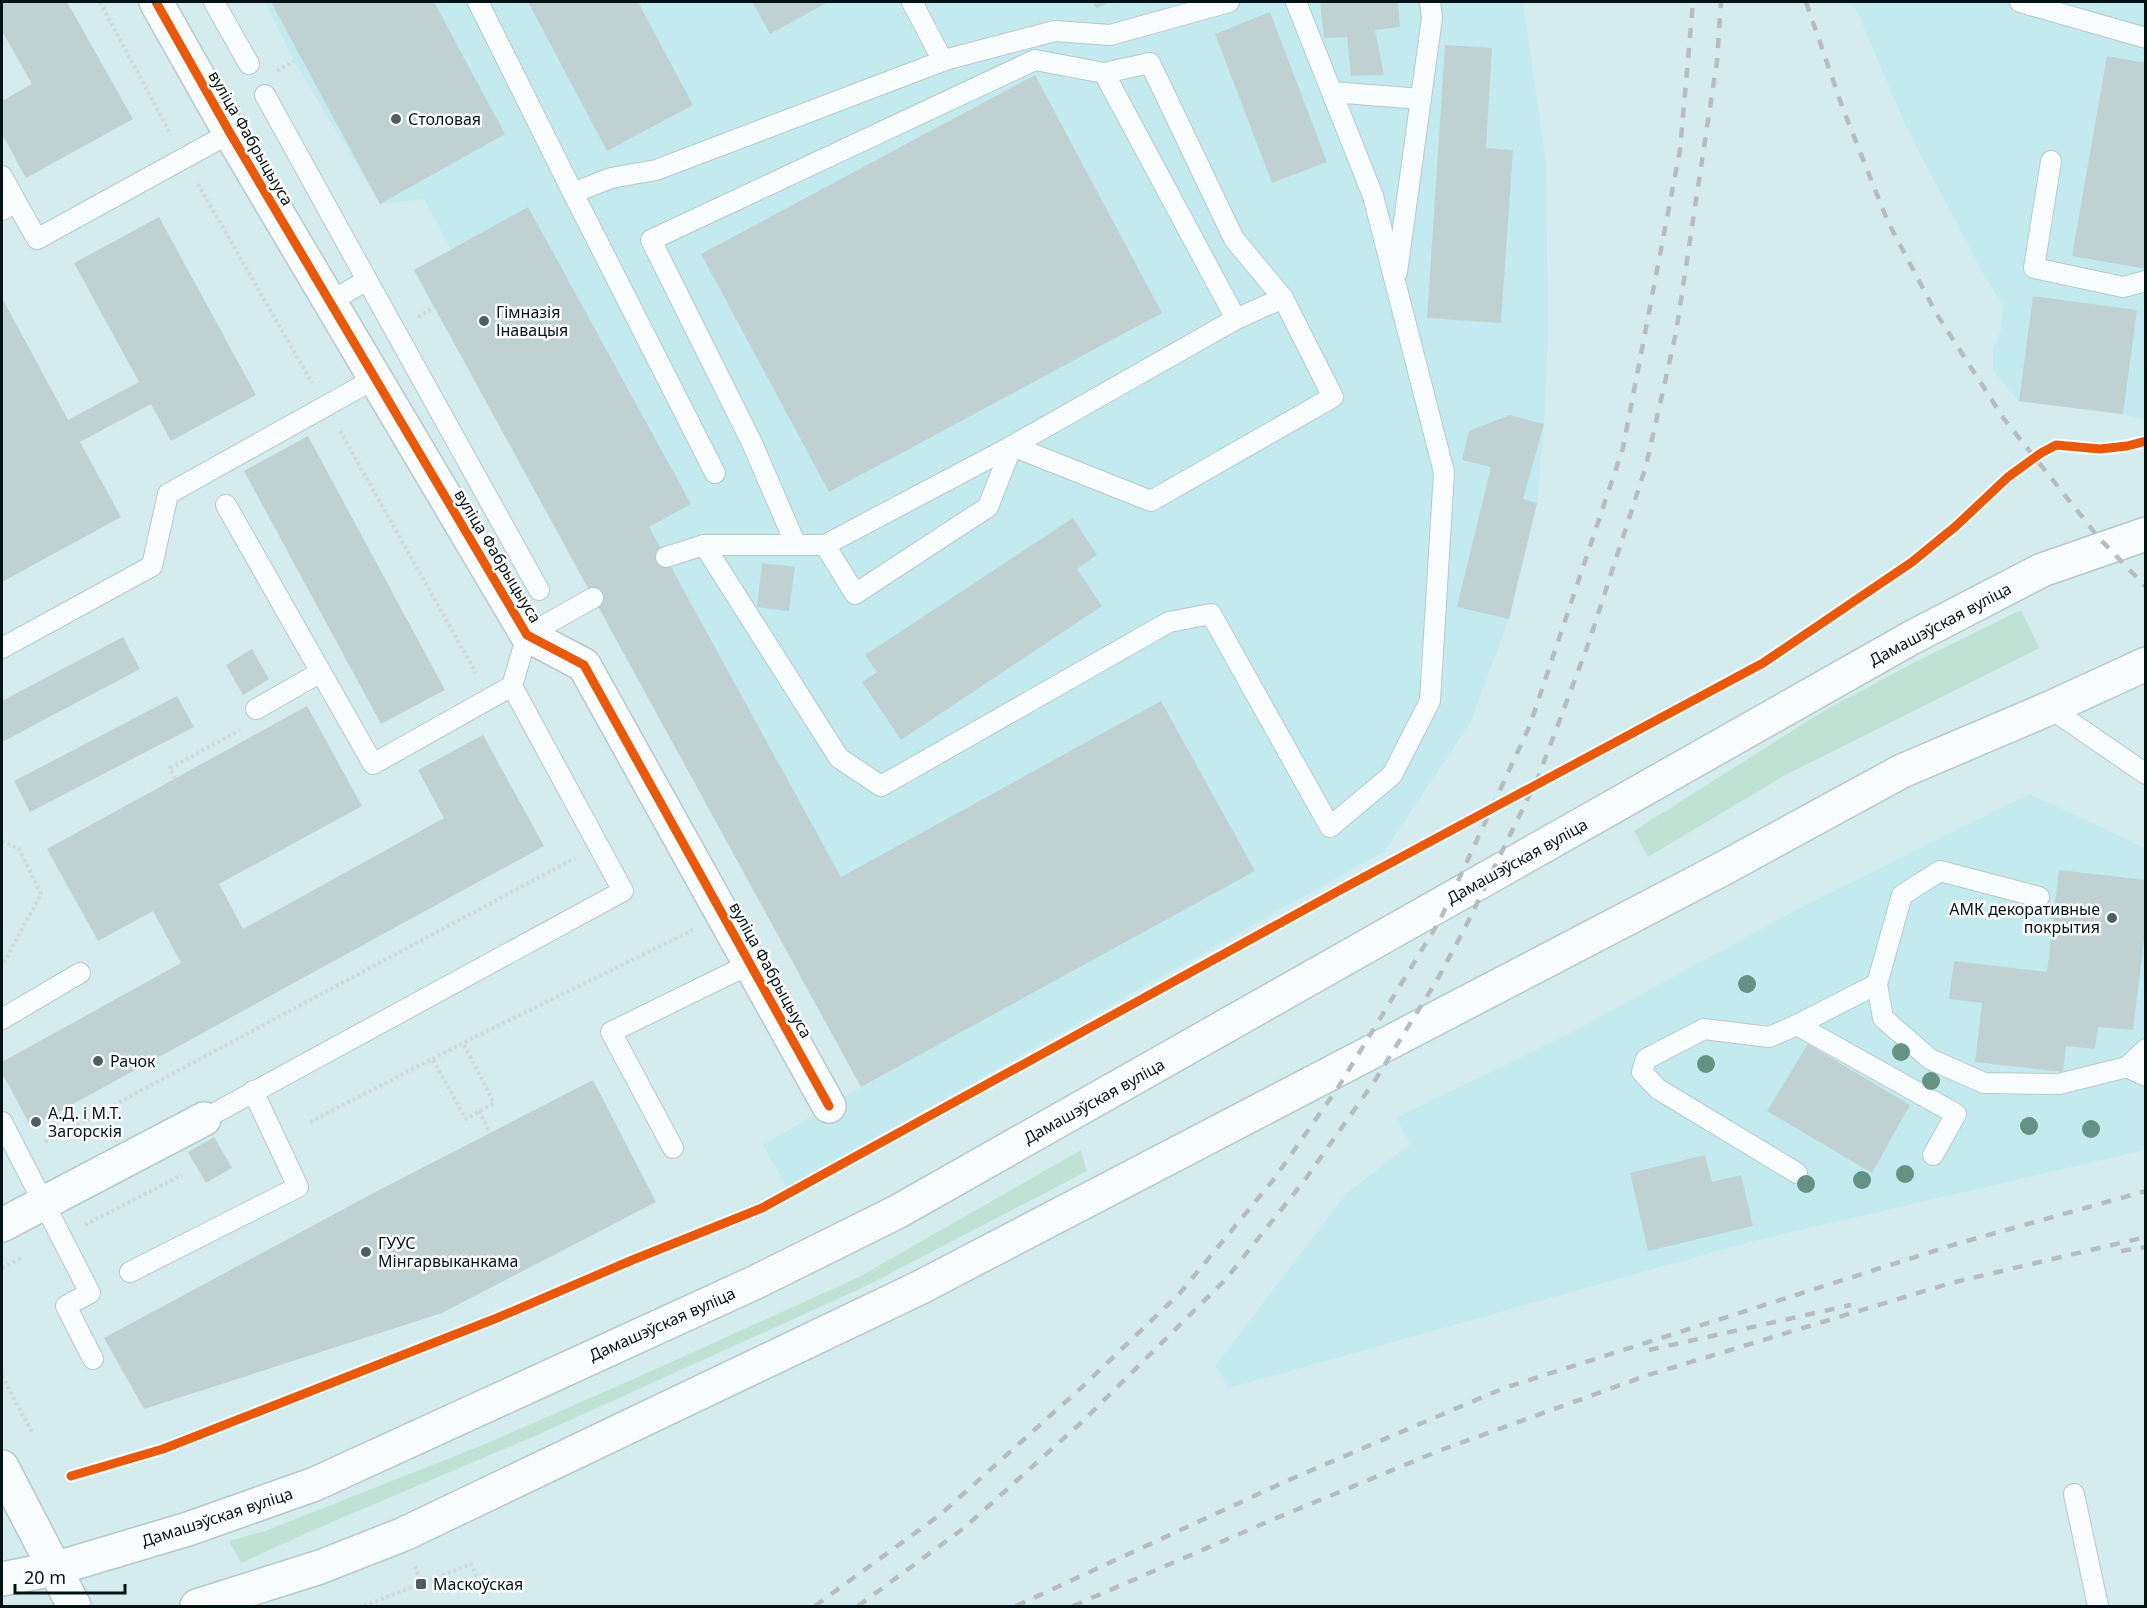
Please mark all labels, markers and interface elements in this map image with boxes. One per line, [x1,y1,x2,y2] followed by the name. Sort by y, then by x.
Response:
[203,67,299,209] street label: вуліца Фабрыцыуса
[408,108,481,130] place label: Столовая
[389,112,403,126] marker: Столовая
[496,301,568,341] place label: Гімназія Інавацыя
[477,314,491,328] marker: Гімназія Інавацыя
[449,485,547,627] street label: вуліца Фабрыцыуса
[1865,577,2015,671] street label: Дамашэўская вуліца
[1443,813,1591,909] street label: Дамашэўская вуліца
[724,898,818,1042] street label: вуліца Фабрыцыуса
[1949,898,2100,938] place label: АМК декоративные покрытия
[2105,911,2119,925] marker: АМК декоративные покрытия
[110,1050,156,1072] place label: Рачок
[1020,1053,1168,1149] street label: Дамашэўская вуліца
[91,1054,105,1068] marker: Рачок
[48,1102,122,1142] place label: А.Д. і М.Т. Загорскія
[29,1115,43,1129] marker: А.Д. і М.Т. Загорскія
[378,1232,518,1272] place label: ГУУС Мінгарвыканкама
[359,1245,373,1259] marker: ГУУС Мінгарвыканкама
[585,1282,739,1366] street label: Дамашэўская вуліца
[139,1482,295,1552] street label: Дамашэўская вуліца
[15,1557,124,1595] scale bar
[24,1565,66,1589] text: 20 m
[433,1573,523,1595] place label: Маскоўская
[414,1577,428,1591] marker: Маскоўская

